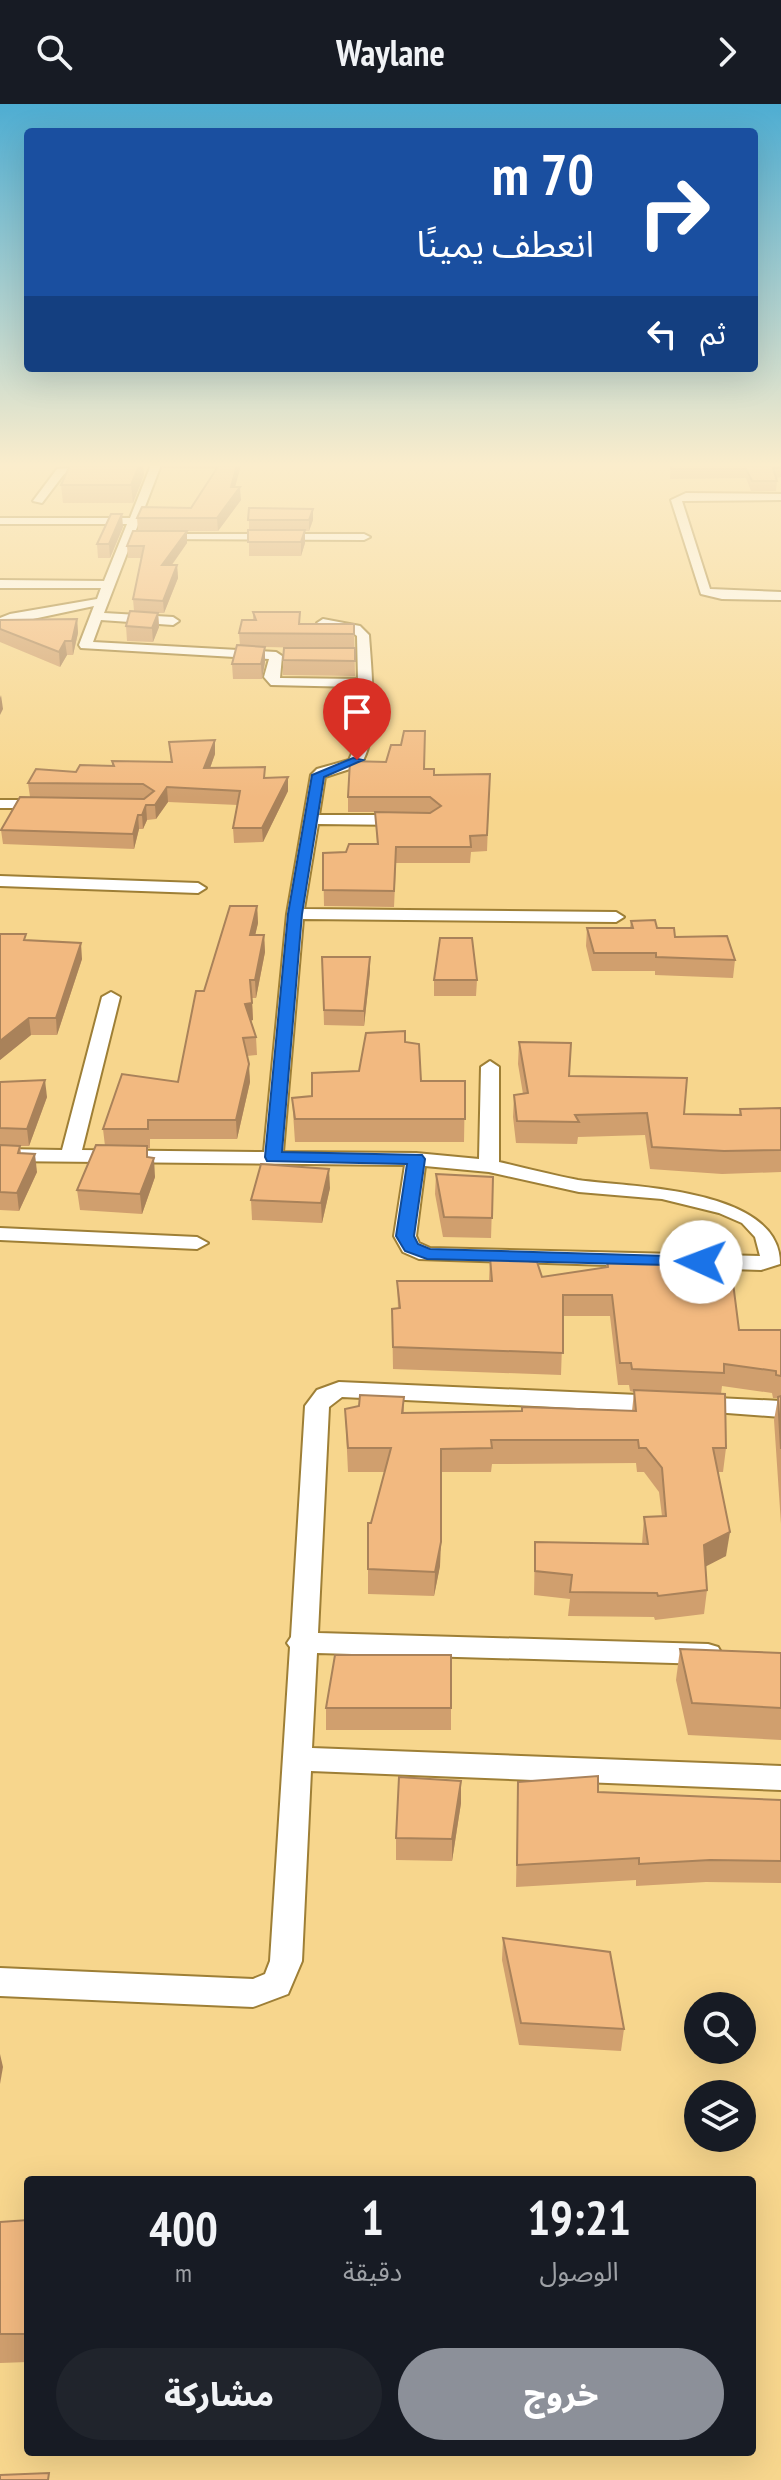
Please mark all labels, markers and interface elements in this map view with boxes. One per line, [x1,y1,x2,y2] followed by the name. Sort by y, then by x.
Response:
[336,29,445,76] text: Waylane
[32,30,76,74] icon: search
[705,30,749,74] icon: forward
[492,138,594,210] text: 70 m
[622,160,726,264] icon: right
[416,220,594,267] text: انعطف يمينًا
[640,312,684,356] icon: left
[700,313,726,352] text: ثم
[323,678,391,760] pin
[335,690,379,734] icon: arrive
[659,1220,743,1304] position arrow
[684,1992,756,2152] map controls
[684,1992,756,2064] button: search
[684,2080,756,2152] button: layers
[361,2186,384,2248] text: 1
[527,2186,631,2248] text: 19:21
[149,2197,218,2259] text: 400
[343,2255,402,2288] text: دقيقة
[540,2255,619,2288] text: الوصول
[175,2256,192,2289] text: m
[56,2348,382,2440] button: مشاركة
[398,2348,724,2440] button: خروج

